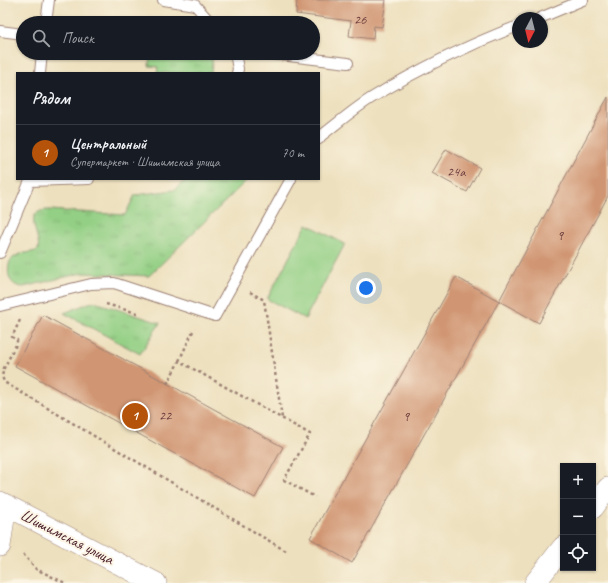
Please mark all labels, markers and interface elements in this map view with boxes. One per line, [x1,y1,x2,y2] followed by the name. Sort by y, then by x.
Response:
[354,11,367,28] house number: 26
[512,12,548,48] north arrow
[16,16,320,60] search box
[30,27,52,49] icon: search
[62,29,94,48] text: Поиск
[32,88,70,109] text: Рядом
[70,135,146,154] text: Центральный
[42,145,48,161] text: 1
[282,145,304,161] text: 70 m
[70,154,220,170] text: Супермаркет · Шишимская улица
[447,163,466,180] house number: 24а
[557,227,565,244] house number: 9
[356,278,376,298] your location
[122,401,148,431] pin: 1
[159,407,173,424] house number: 22
[403,408,411,425] house number: 9
[560,463,596,571] map controls
[560,463,596,499] button: +
[560,499,596,535] button: −
[17,505,118,570] street label: Шишимская улица
[560,535,596,571] button: locate

